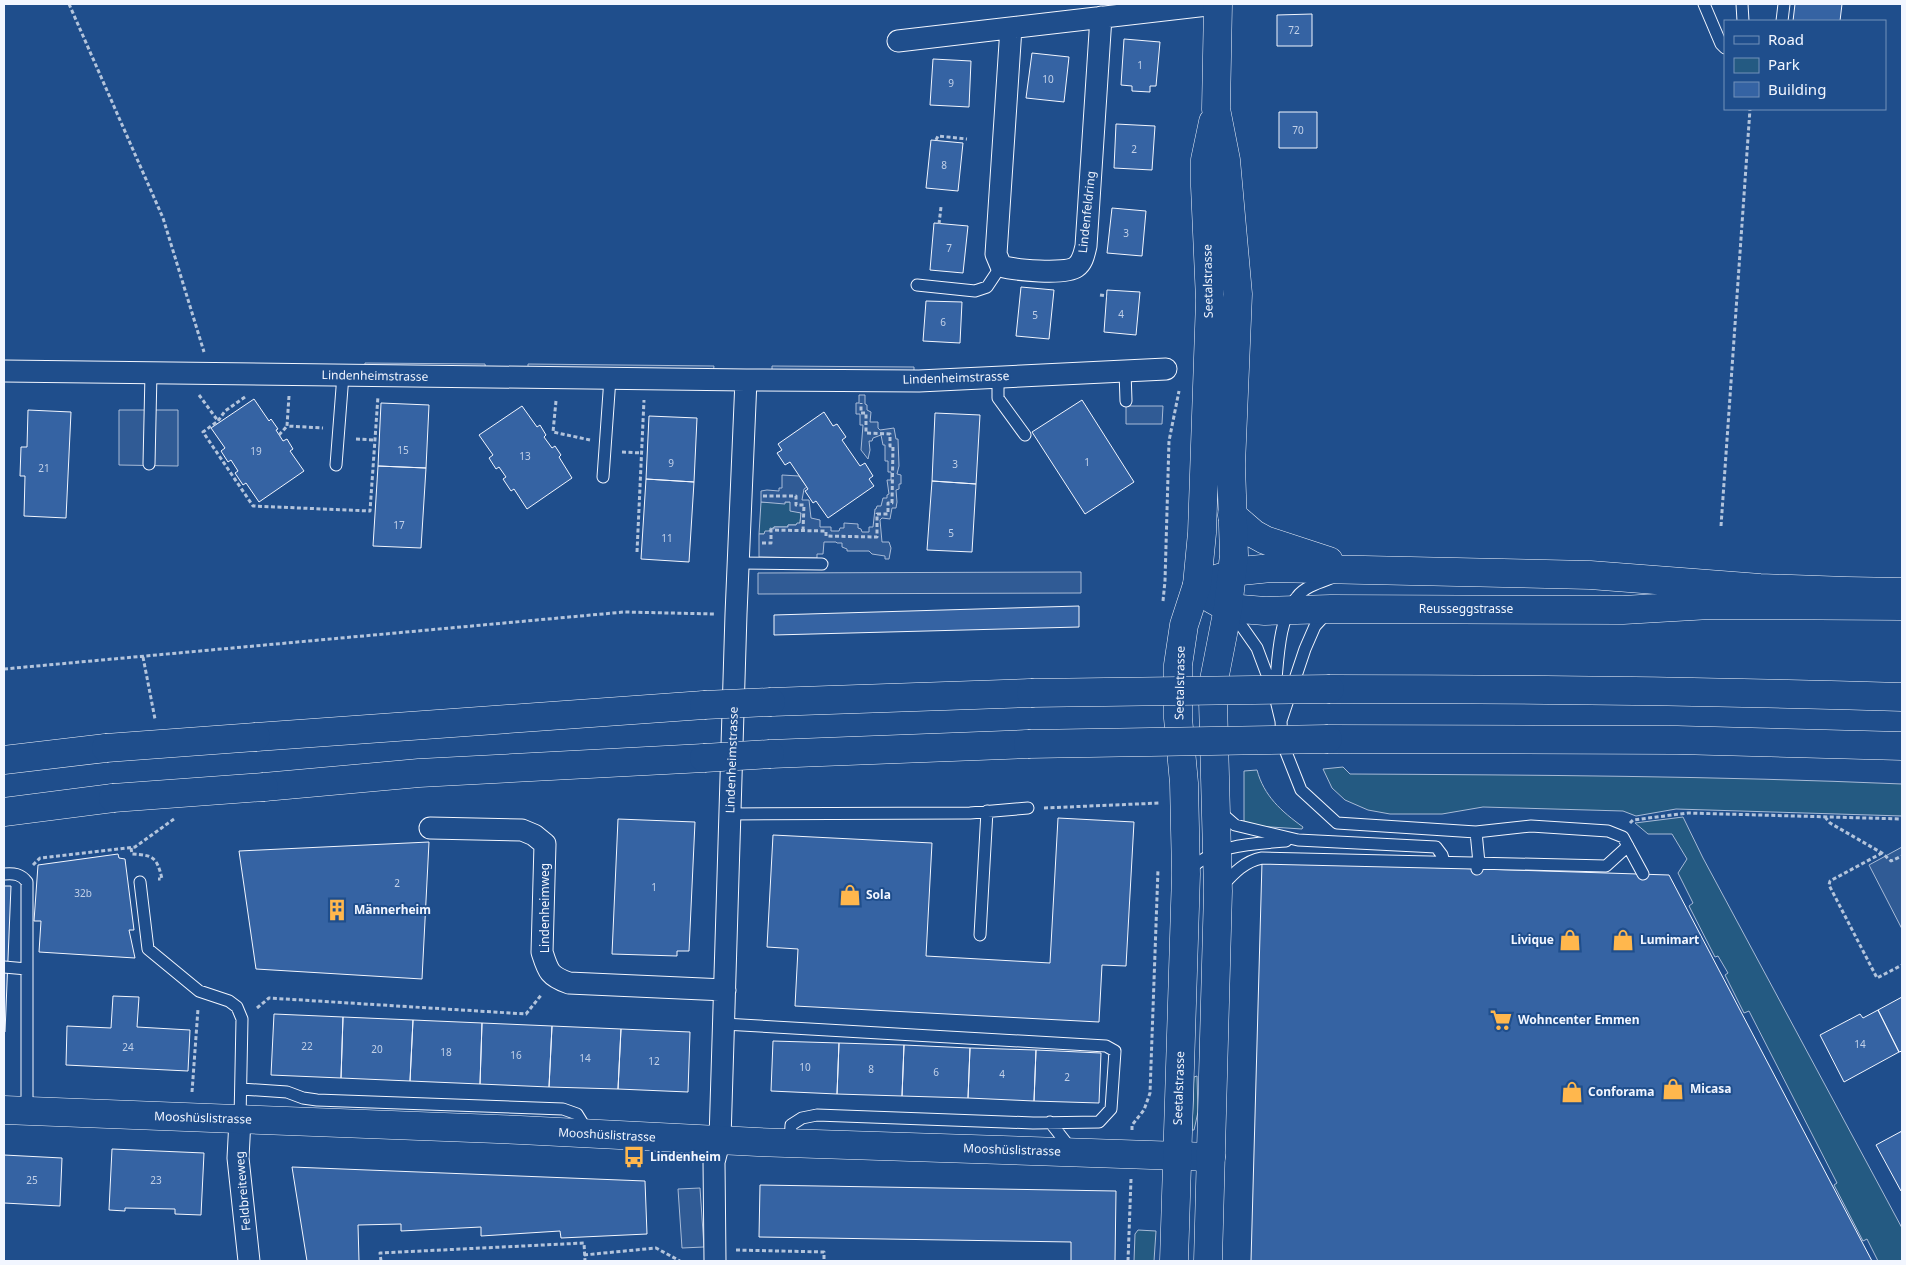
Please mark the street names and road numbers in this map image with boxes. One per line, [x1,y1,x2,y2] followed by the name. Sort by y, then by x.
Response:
[1074,170,1099,254] street label: Lindenfeldring
[1198,244,1217,318] street label: Seetalstrasse
[322,366,429,385] street label: Lindenheimstrasse
[902,367,1010,388] street label: Lindenheimstrasse
[1419,600,1513,617] street label: Reusseggstrasse
[1170,646,1189,720] street label: Seetalstrasse
[721,706,742,814] street label: Lindenheimstrasse
[536,863,553,953] street label: Lindenheimweg
[1169,1050,1188,1125] street label: Seetalstrasse
[154,1107,252,1128] street label: Mooshüslistrasse
[558,1123,656,1146] street label: Mooshüslistrasse
[963,1139,1061,1160] street label: Mooshüslistrasse
[231,1151,254,1232] street label: Feldbreiteweg

